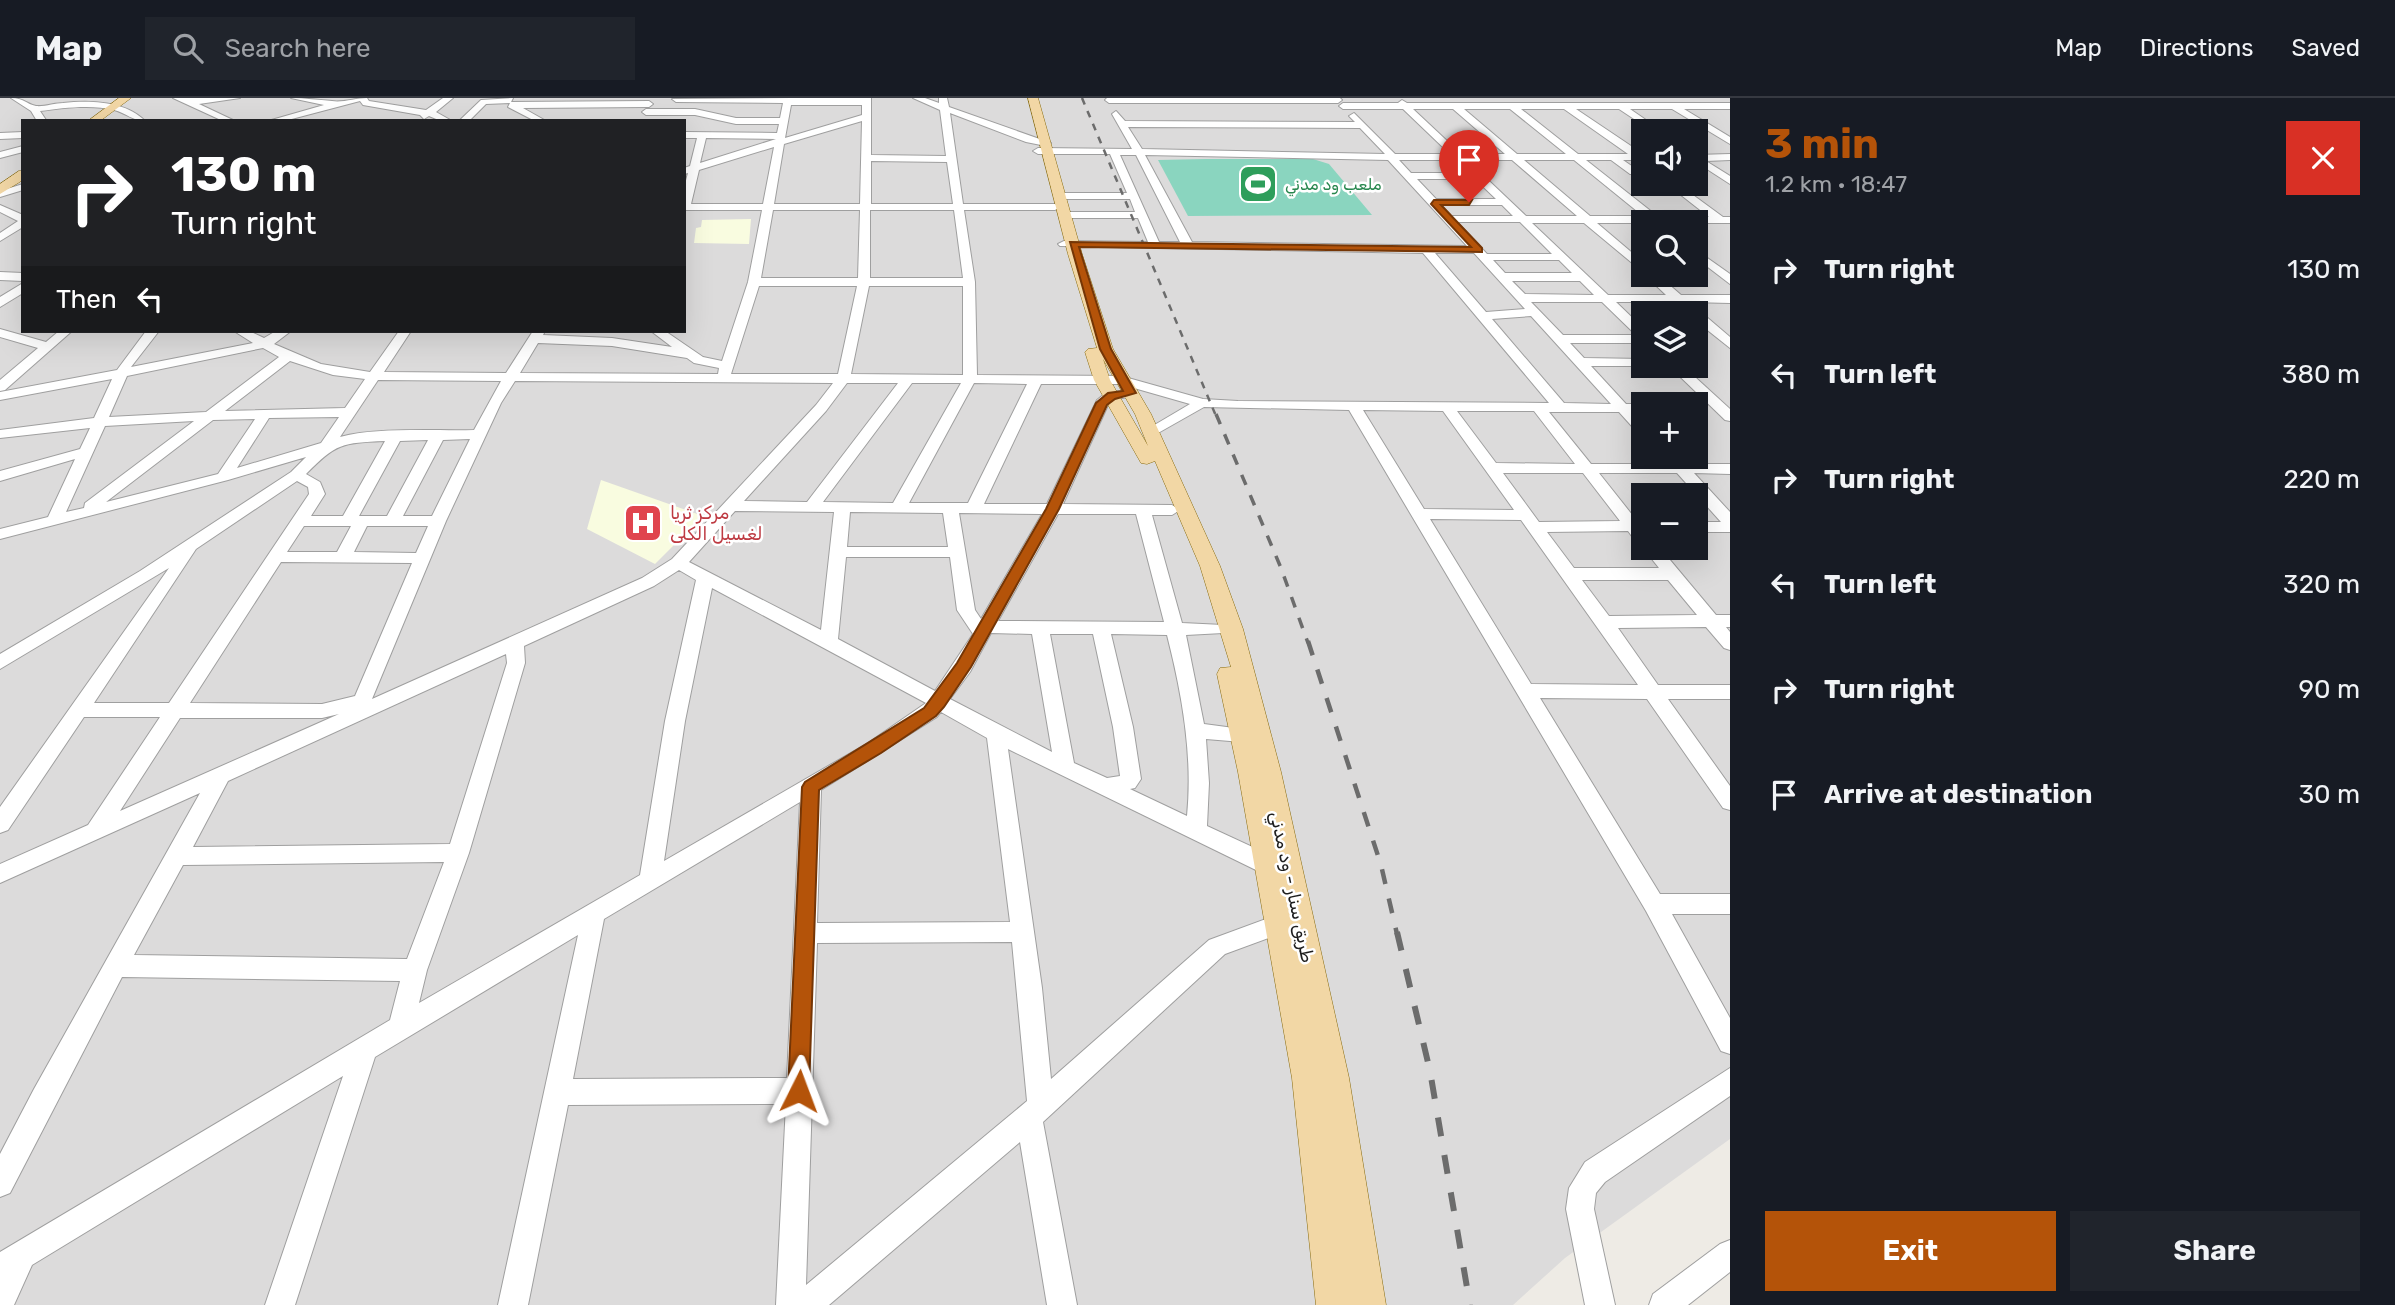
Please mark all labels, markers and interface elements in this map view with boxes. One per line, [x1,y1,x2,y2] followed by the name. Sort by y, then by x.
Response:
[145,17,635,80] search box
[35,29,103,68] text: Map
[169,29,207,67] icon: search
[225,33,370,64] text: Search here
[2055,34,2102,62] text: Map
[2140,34,2253,62] text: Directions
[2291,34,2360,62] text: Saved
[1631,119,1708,560] map controls
[1631,119,1708,196] button: sound
[1765,119,1879,169] text: 3 min
[2286,121,2360,195] button: close
[1439,130,1499,202] pin
[1450,141,1488,179] icon: arrive
[171,145,316,203] text: 130 m
[56,147,147,238] icon: right
[1237,163,1279,205] sports icon: ملعب ود مدني
[1765,170,1907,198] text: 1.2 km · 18:47
[1285,175,1382,197] place label: ملعب ود مدني
[171,204,316,242] text: Turn right
[1631,210,1708,287] button: search
[1765,251,1803,289] icon: right
[1824,254,1954,285] text: Turn right
[2287,254,2360,285] text: 130 m
[131,280,169,318] icon: left
[56,284,117,315] text: Then
[1631,301,1708,378] button: layers
[1765,356,1803,394] icon: left
[1824,359,1936,390] text: Turn left
[2282,359,2360,390] text: 380 m
[1631,392,1708,469] button: +
[1765,461,1803,499] icon: right
[1824,464,1954,495] text: Turn right
[2283,464,2360,495] text: 220 m
[1631,483,1708,560] button: −
[622,502,664,544] hospital icon: مركز ثريا لغسيل الكلى
[670,502,763,545] place label: مركز ثريا لغسيل الكلى
[1765,566,1803,604] icon: left
[1824,569,1936,600] text: Turn left
[2283,569,2360,600] text: 320 m
[1765,671,1803,709] icon: right
[1824,674,1954,705] text: Turn right
[2299,674,2360,705] text: 90 m
[1765,776,1803,814] icon: arrive
[1824,779,2092,810] text: Arrive at destination
[2298,779,2360,810] text: 30 m
[1263,809,1319,965] street label: طريق سنار - ود مدني
[762,1054,836,1128] position arrow
[1765,1211,2056,1291] button: Exit
[2070,1211,2360,1291] button: Share

